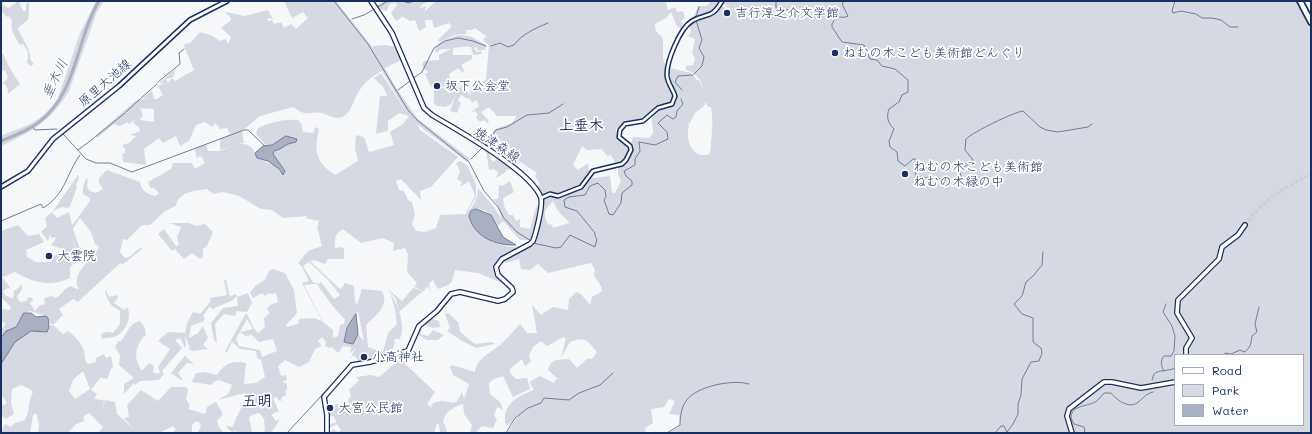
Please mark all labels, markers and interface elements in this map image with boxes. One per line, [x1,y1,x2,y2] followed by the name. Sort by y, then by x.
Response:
[735,5,839,21] place label: 吉行淳之介文学館
[722,8,732,18] marker: 吉行淳之介文学館
[843,45,1025,61] place label: ねむの木こども美術館どんぐり
[830,48,840,58] marker: ねむの木こども美術館どんぐり
[38,56,72,102] water label: 垂木川
[75,56,135,110] street label: 原里大池線
[445,78,510,94] place label: 坂下公会堂
[432,81,442,91] marker: 坂下公会堂
[559,116,603,134] district label: 上垂木
[471,124,523,166] street label: 焼津森線
[913,159,1043,190] place label: ねむの木こども美術館 ねむの木緑の中
[900,169,910,179] marker: ねむの木こども美術館 ねむの木緑の中
[57,248,96,264] place label: 大雲院
[44,251,54,261] marker: 大雲院
[372,349,424,365] place label: 小高神社
[359,352,369,362] marker: 小高神社
[1174,354,1304,426] legend
[1212,362,1242,378] text: Road
[1212,382,1239,398] text: Park
[242,392,272,410] district label: 五明
[338,400,403,416] place label: 大宮公民館
[1212,402,1249,418] text: Water
[325,403,335,413] marker: 大宮公民館

